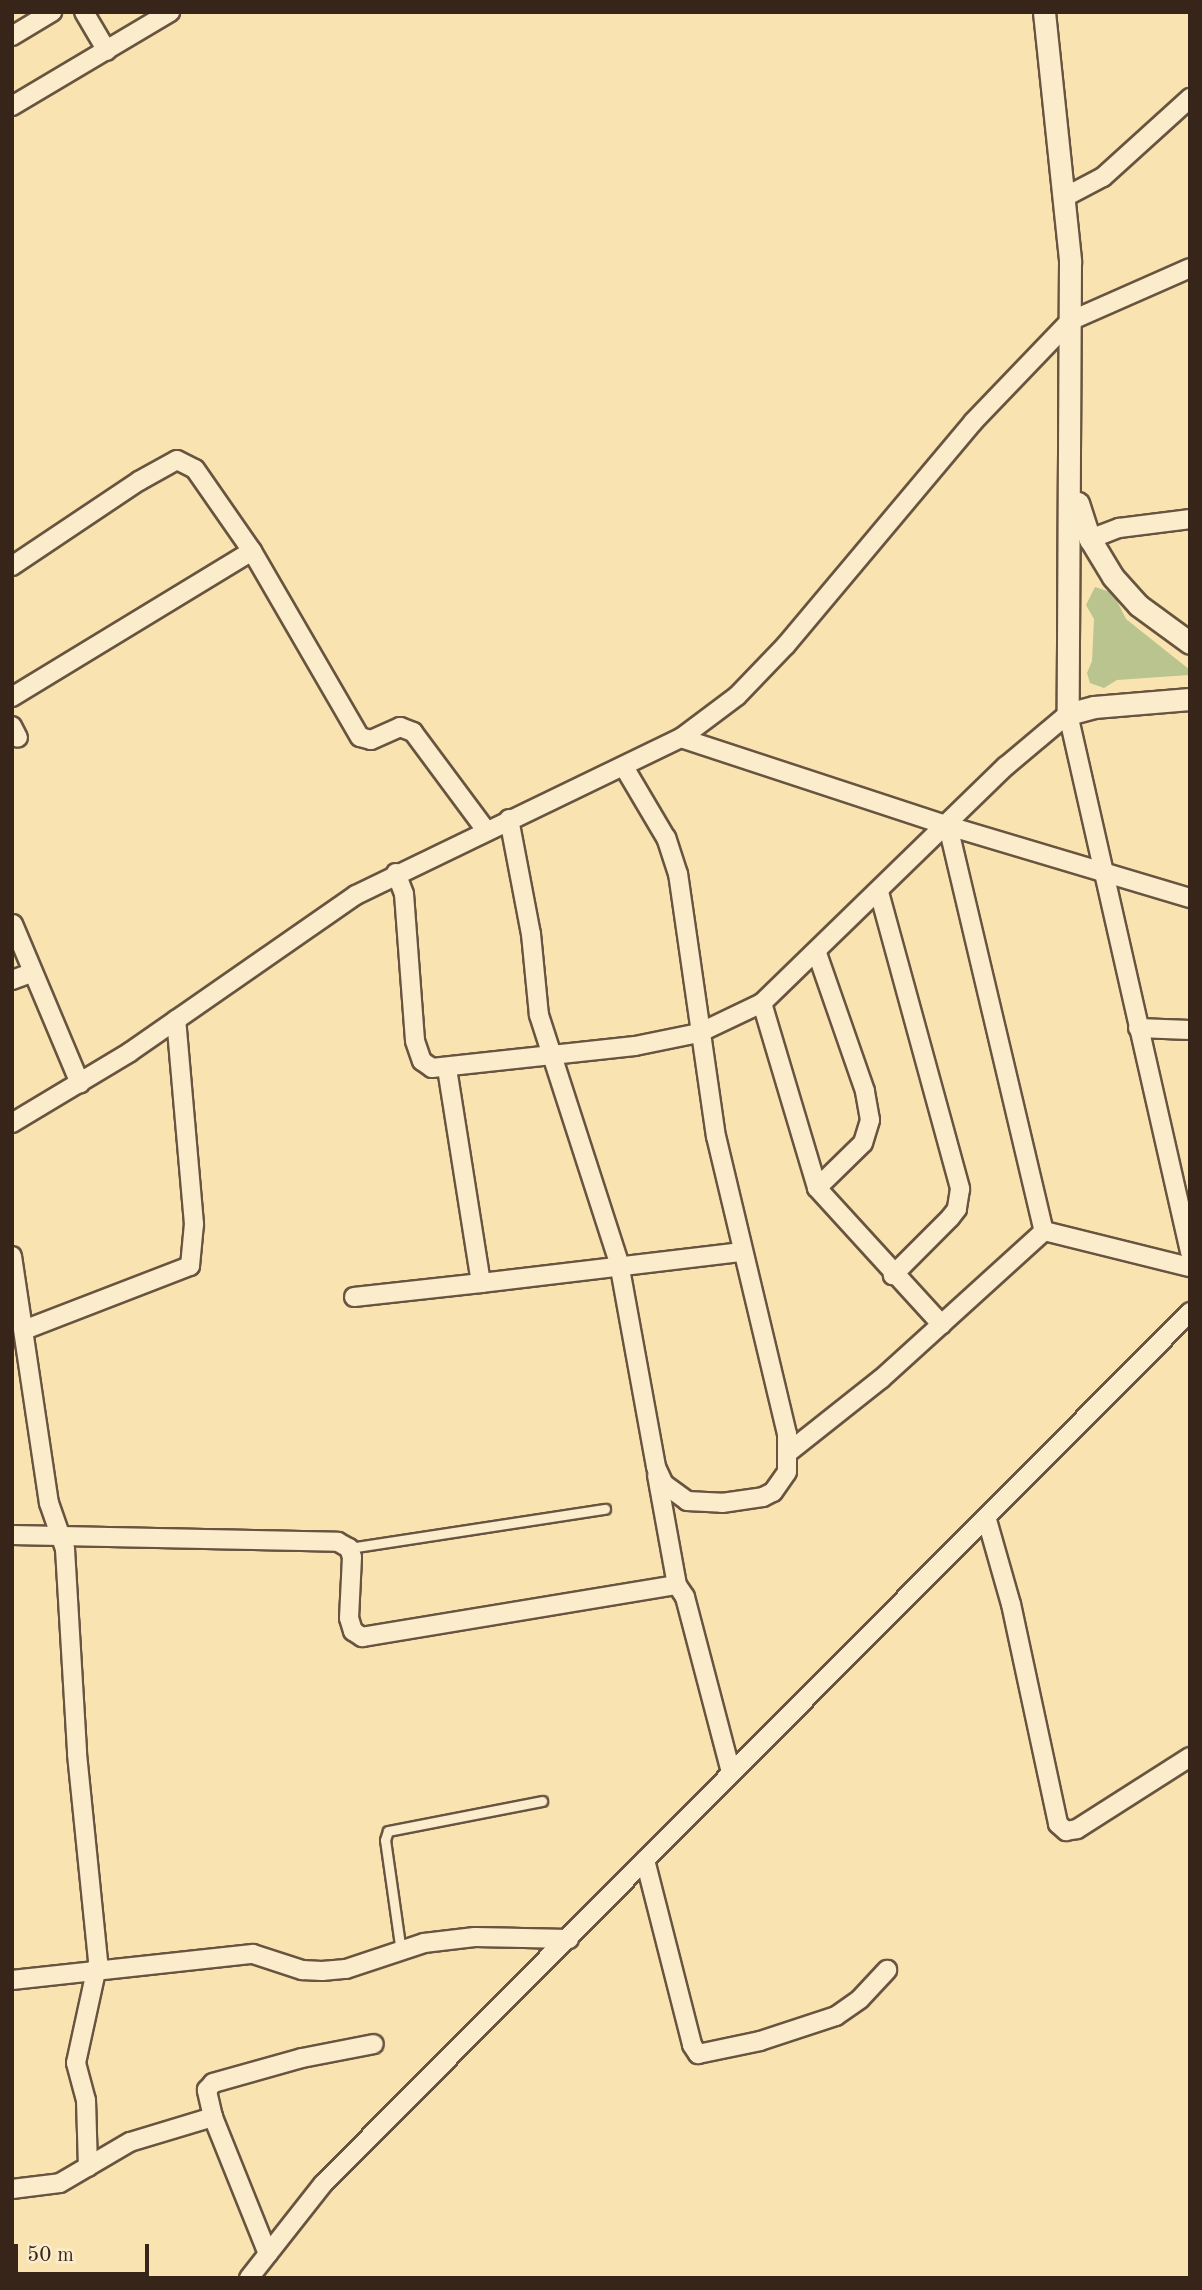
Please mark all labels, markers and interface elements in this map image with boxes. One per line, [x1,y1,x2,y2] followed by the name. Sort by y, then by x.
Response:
[18,2230,152,2274] scale bar
[27,2245,74,2266] text: 50 m

